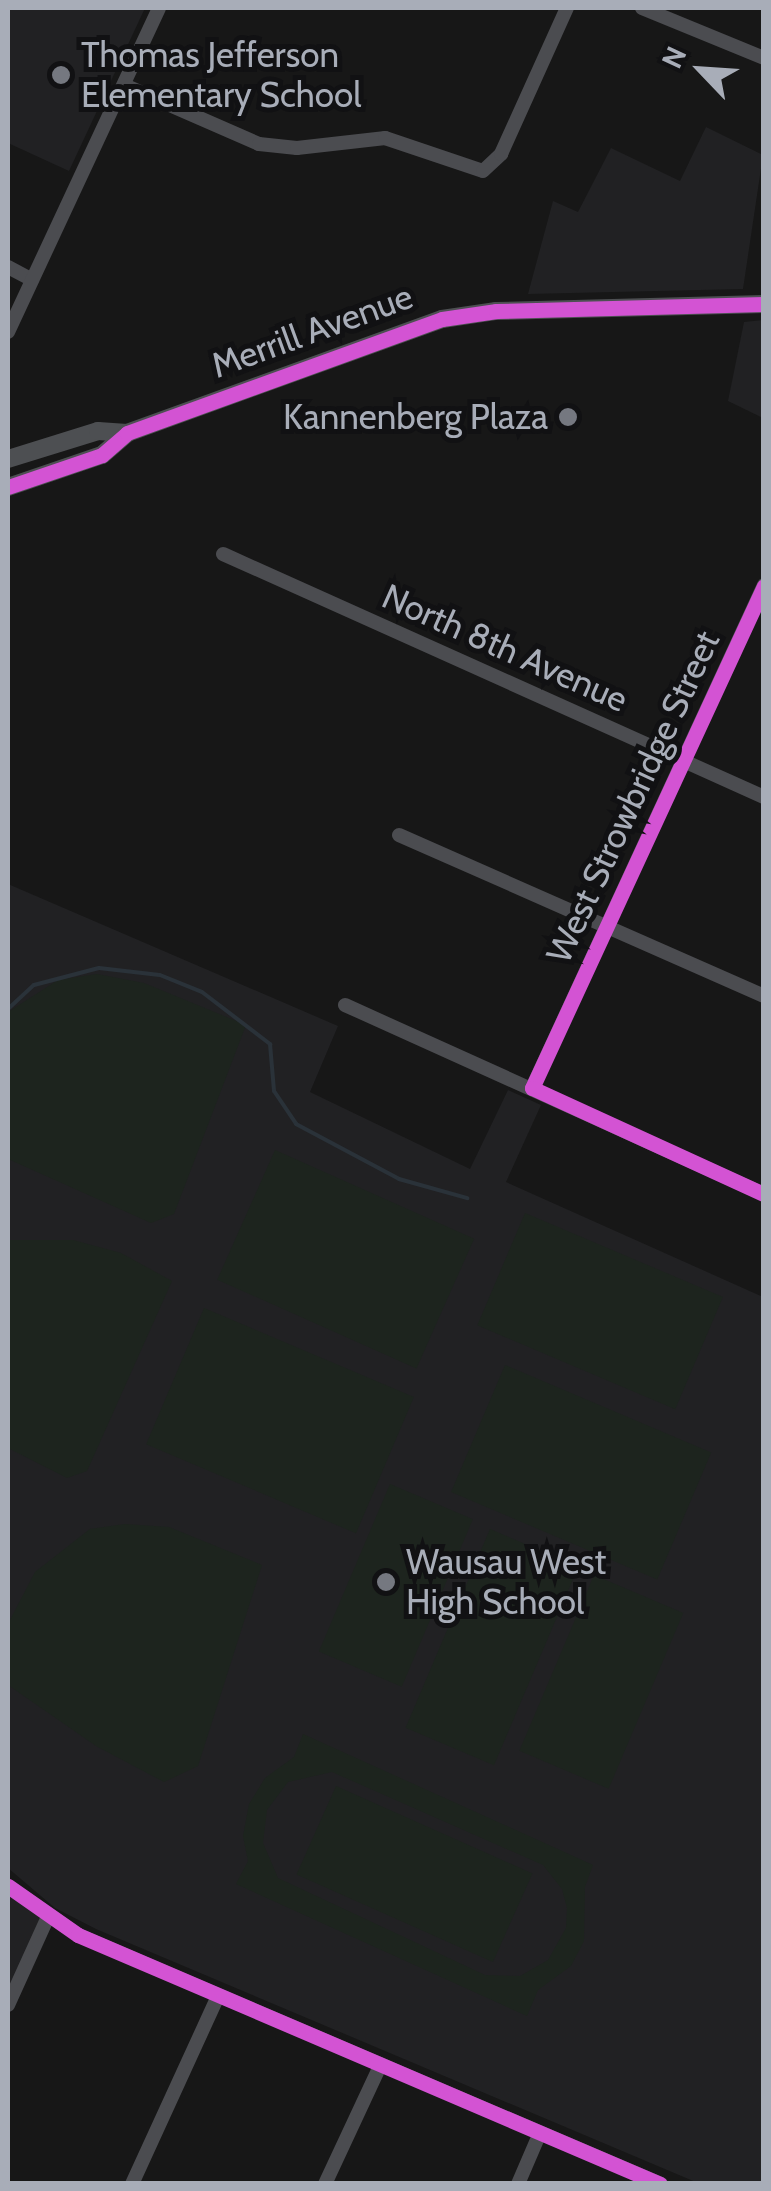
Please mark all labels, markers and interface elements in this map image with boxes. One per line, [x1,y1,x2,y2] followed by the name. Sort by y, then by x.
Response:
[651,20,751,120] north arrow
[81,34,362,116] place label: Thomas Jefferson Elementary School
[654,41,693,73] text: N
[50,64,72,86] marker: Thomas Jefferson Elementary School
[206,275,418,387] street label: Merrill Avenue
[283,396,548,438] place label: Kannenberg Plaza
[557,406,579,428] marker: Kannenberg Plaza
[376,575,634,721] street label: North 8th Avenue
[538,624,728,970] street label: West Strowbridge Street
[406,1541,606,1623] place label: Wausau West High School
[375,1571,397,1593] marker: Wausau West High School

